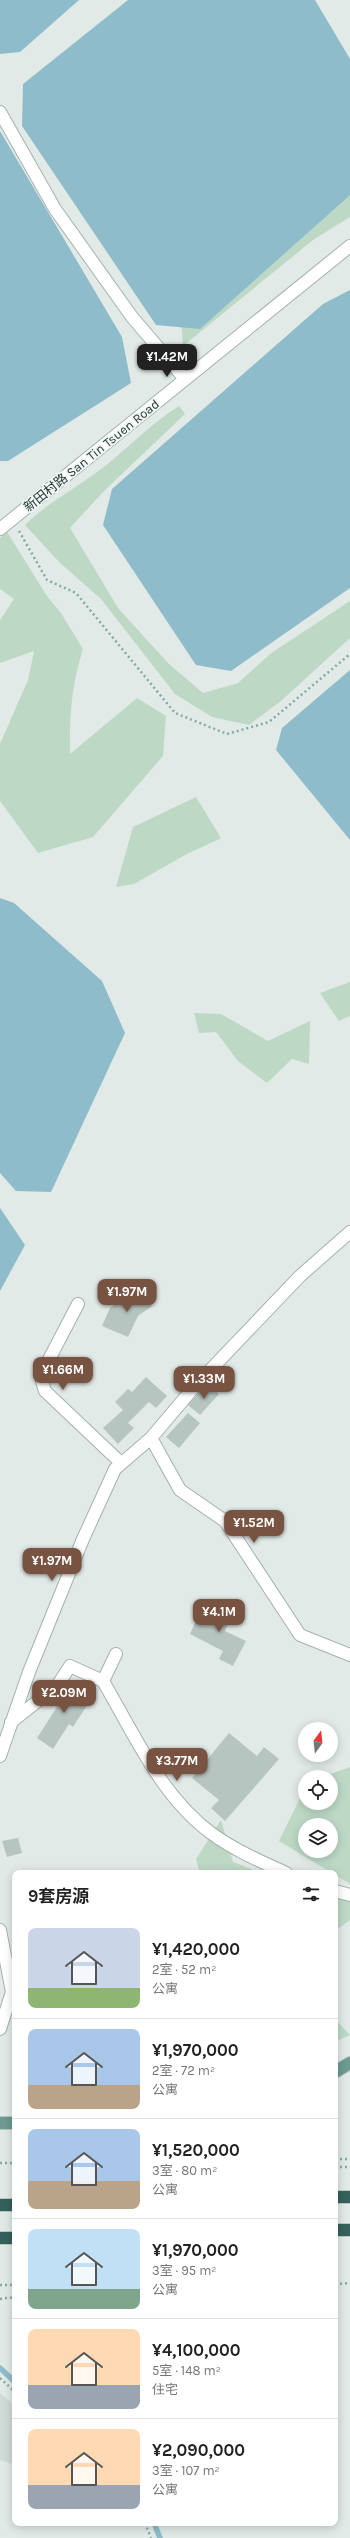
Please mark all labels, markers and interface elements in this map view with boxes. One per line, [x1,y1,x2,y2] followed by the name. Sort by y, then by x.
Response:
[134,344,200,378] pin: ¥1.42M
[146,349,188,364] text: ¥1.42M
[21,396,162,515] street label: 新田村路 San Tin Tsuen Road
[94,1279,160,1313] pin: ¥1.97M
[107,1284,147,1299] text: ¥1.97M
[30,1357,96,1391] pin: ¥1.66M
[42,1362,84,1377] text: ¥1.66M
[171,1366,237,1400] pin: ¥1.33M
[183,1371,225,1386] text: ¥1.33M
[221,1510,287,1544] pin: ¥1.52M
[233,1515,275,1530] text: ¥1.52M
[19,1548,85,1582] pin: ¥1.97M
[32,1553,72,1568] text: ¥1.97M
[191,1599,247,1633] pin: ¥4.1M
[202,1604,236,1619] text: ¥4.1M
[31,1680,97,1714] pin: ¥2.09M
[41,1685,87,1700] text: ¥2.09M
[298,1722,338,1762] north arrow
[298,1722,338,1858] map controls
[144,1748,210,1782] pin: ¥3.77M
[156,1753,198,1768] text: ¥3.77M
[298,1770,338,1810] button: locate
[298,1818,338,1858] button: layers
[300,1883,322,1905] icon: filters
[28,1886,89,1906] text: 9套房源
[152,1939,240,1959] text: ¥1,420,000
[60,1944,108,1992] icon: home
[152,1962,216,1977] text: 2室 · 52 m²
[152,1981,178,1996] text: 公寓
[152,2040,238,2060] text: ¥1,970,000
[60,2045,108,2093] icon: home
[152,2063,215,2078] text: 2室 · 72 m²
[152,2082,178,2097] text: 公寓
[152,2140,240,2160] text: ¥1,520,000
[60,2145,108,2193] icon: home
[152,2163,217,2178] text: 3室 · 80 m²
[152,2182,178,2197] text: 公寓
[152,2240,238,2260] text: ¥1,970,000
[60,2245,108,2293] icon: home
[152,2263,217,2278] text: 3室 · 95 m²
[152,2282,178,2297] text: 公寓
[152,2340,241,2360] text: ¥4,100,000
[60,2345,108,2393] icon: home
[152,2363,221,2378] text: 5室 · 148 m²
[152,2382,178,2397] text: 住宅
[152,2440,245,2460] text: ¥2,090,000
[60,2445,108,2493] icon: home
[152,2463,220,2478] text: 3室 · 107 m²
[152,2482,178,2497] text: 公寓

